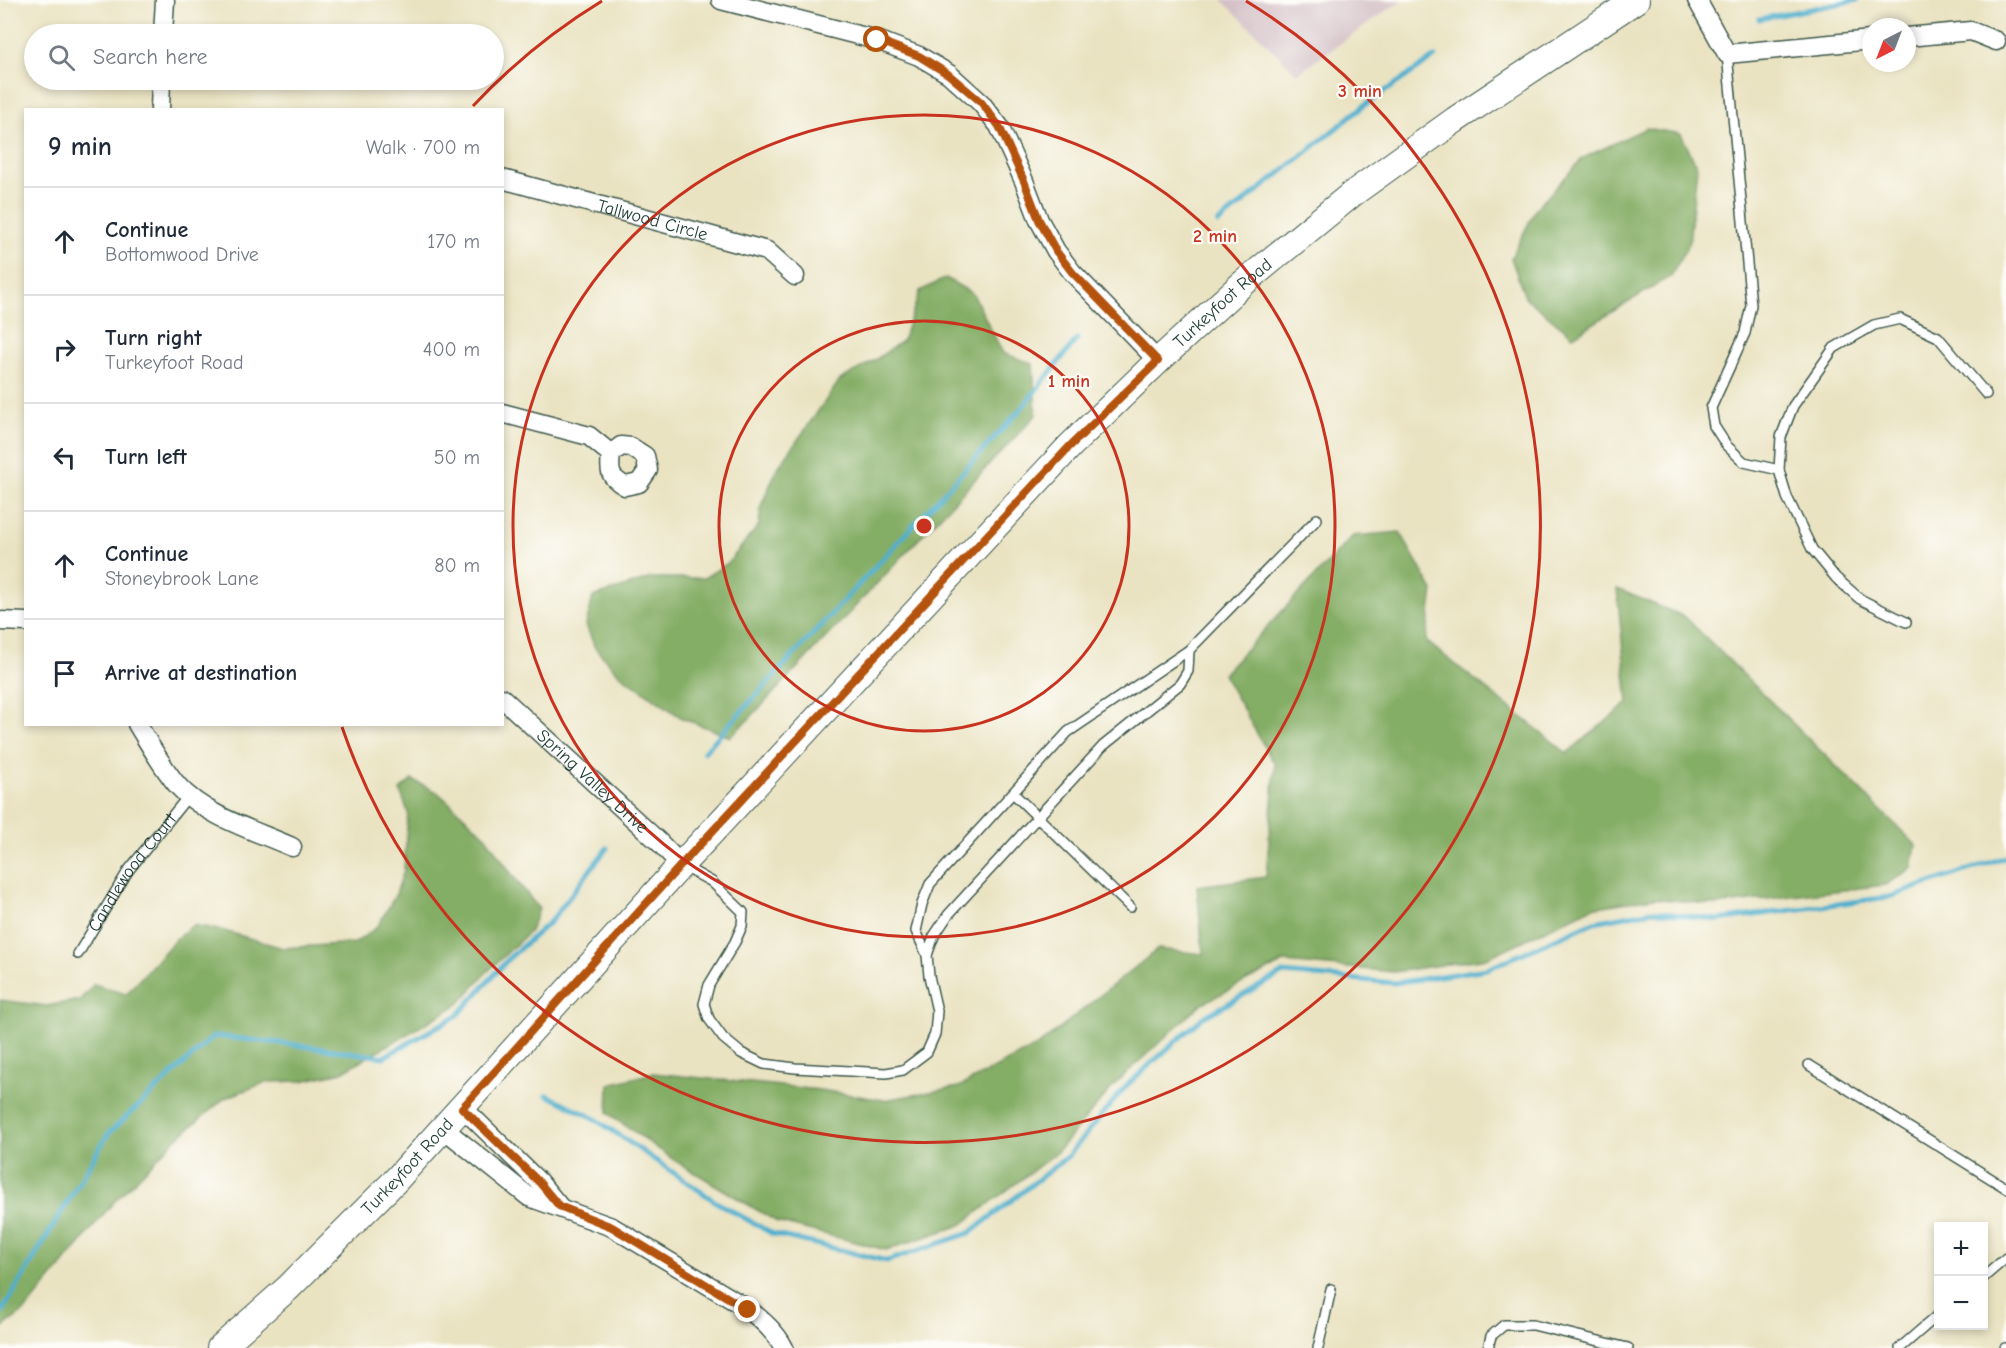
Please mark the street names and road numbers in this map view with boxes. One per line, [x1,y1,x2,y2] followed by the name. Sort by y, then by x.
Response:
[595,195,710,245] street label: Tallwood Circle
[1169,254,1276,352] street label: Turkeyfoot Road
[532,725,653,838] street label: Spring Valley Drive
[83,808,181,935] street label: Candlewood Court
[357,1114,457,1219] street label: Turkeyfoot Road

